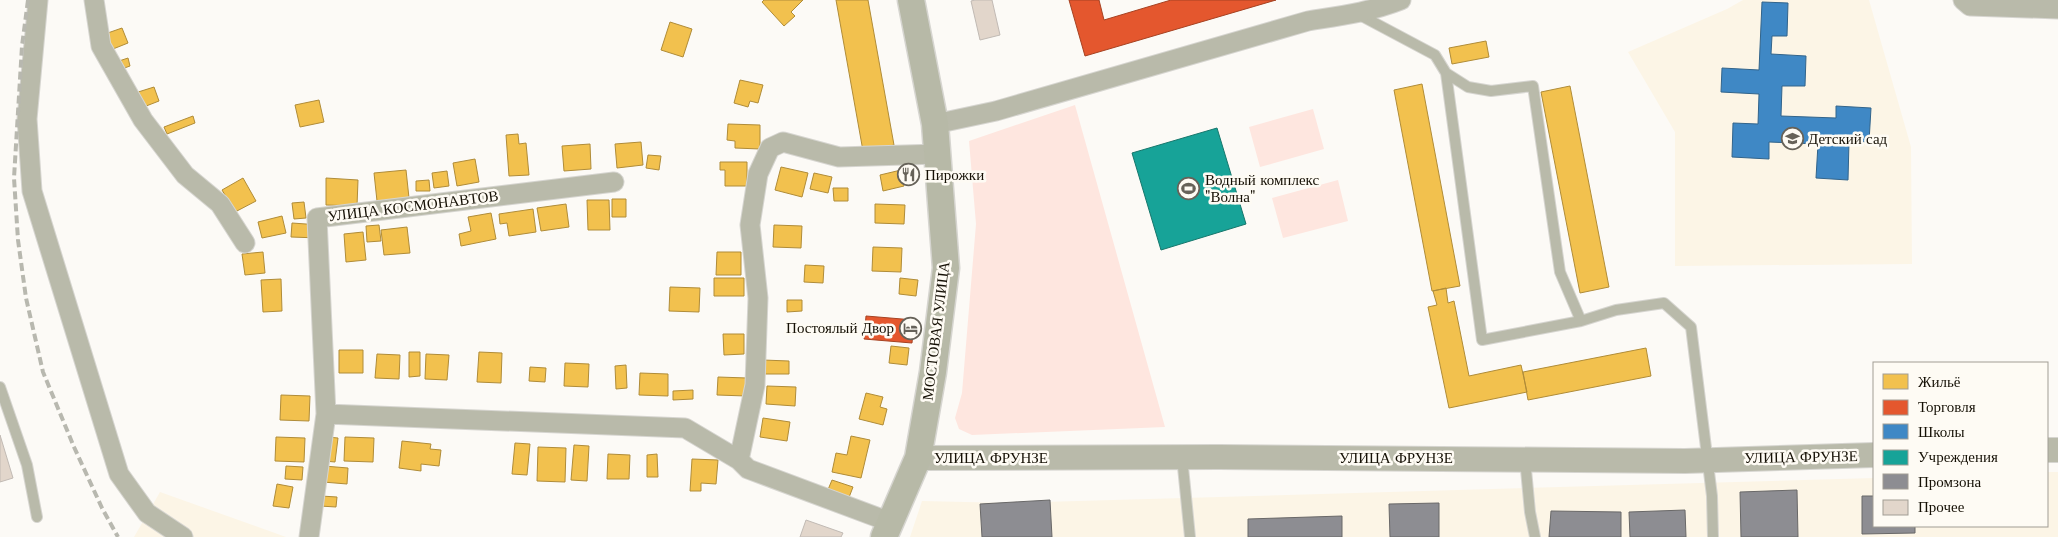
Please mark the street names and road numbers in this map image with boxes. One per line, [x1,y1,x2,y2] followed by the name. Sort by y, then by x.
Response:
[326,186,499,225] street label: УЛИЦА КОСМОНАВТОВ
[918,260,953,402] street label: МОСТОВАЯ УЛИЦА
[1744,446,1858,467] street label: УЛИЦА ФРУНЗЕ
[934,448,1048,467] street label: УЛИЦА ФРУНЗЕ
[1339,448,1453,467] street label: УЛИЦА ФРУНЗЕ

